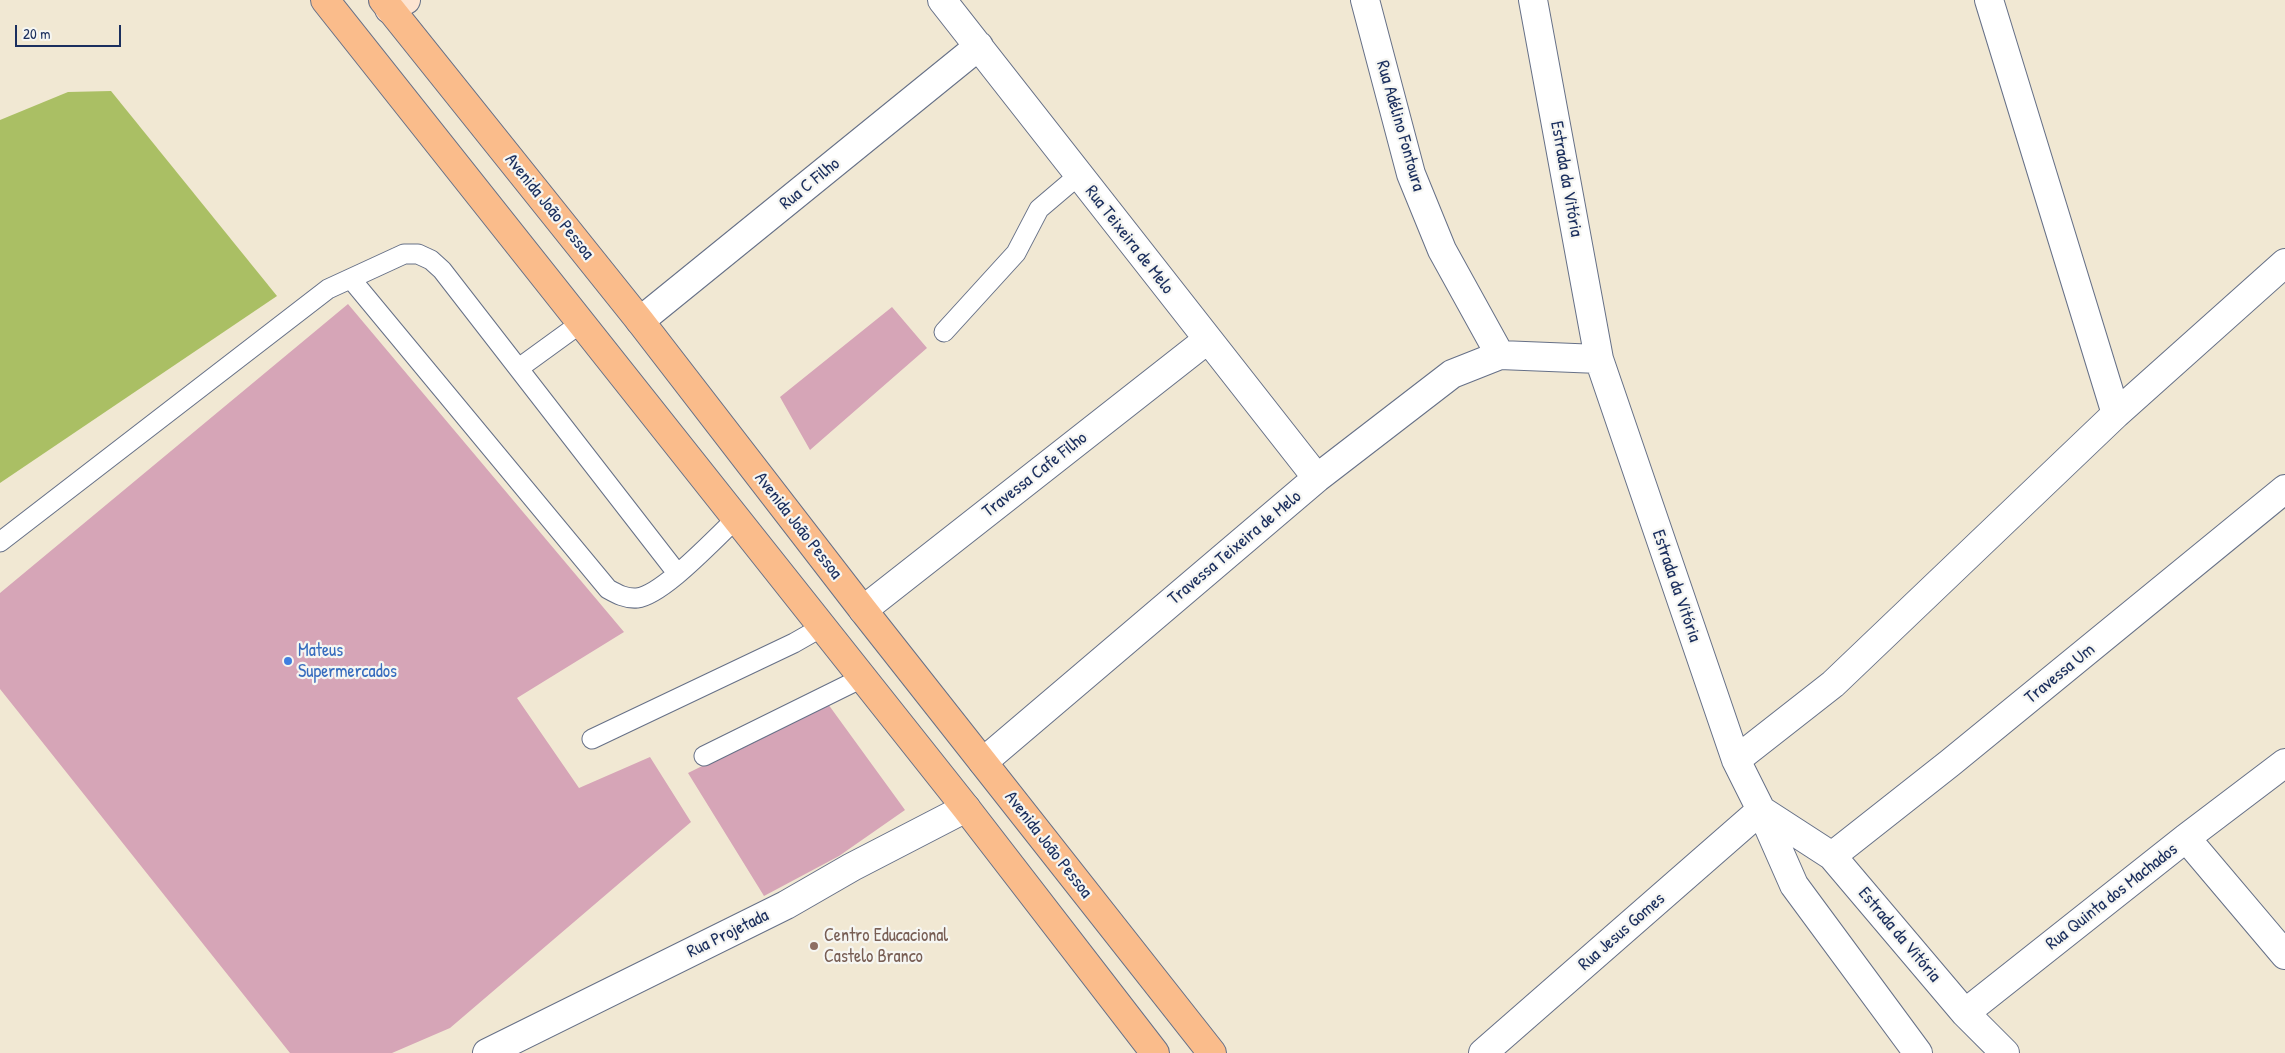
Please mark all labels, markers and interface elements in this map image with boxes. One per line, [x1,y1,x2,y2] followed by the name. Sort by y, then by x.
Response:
[18,15,124,47] scale bar
[23,23,50,44] text: 20 m
[1371,58,1429,194] street label: Rua Adélino Fontoura
[1545,119,1587,239] street label: Estrada da Vitória
[500,150,598,264] street label: Avenida João Pessoa
[776,153,844,215] street label: Rua C Filho
[1080,181,1178,299] street label: Rua Teixeira de Melo
[978,427,1092,523] street label: Travessa Cafe Filho
[750,468,846,584] street label: Avenida João Pessoa
[1164,486,1306,610] street label: Travessa Teixeira de Melo
[1647,527,1705,645] street label: Estrada da Vitória
[2021,639,2099,709] street label: Travessa Um
[298,640,397,682] place label: Mateus Supermercados
[282,655,294,667] marker: Mateus Supermercados
[1000,787,1096,903] street label: Avenida João Pessoa
[2042,839,2182,955] street label: Rua Quinta dos Machados
[1853,883,1945,987] street label: Estrada da Vitória
[1574,888,1670,976] street label: Rua Jesus Gomes
[684,905,772,963] street label: Rua Projetada
[824,925,948,968] place label: Centro Educacional Castelo Branco
[808,940,820,952] marker: Centro Educacional Castelo Branco

